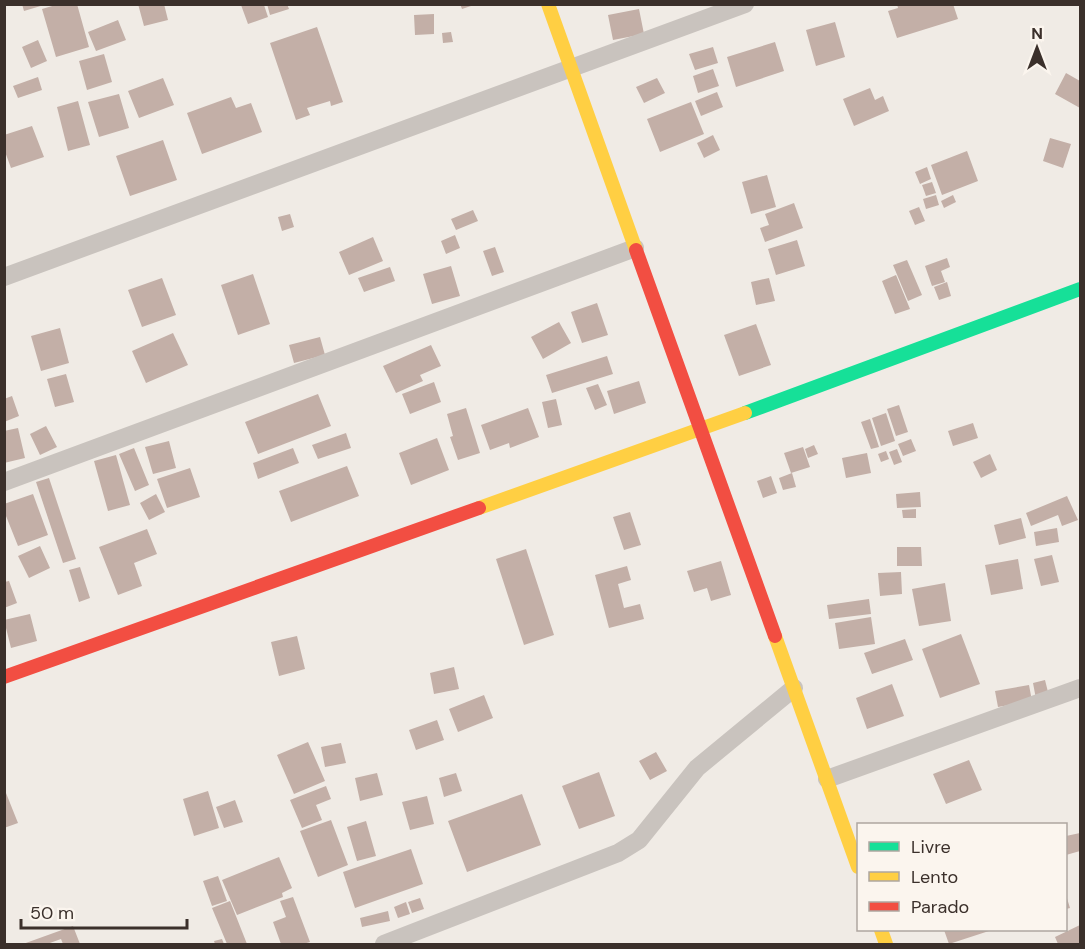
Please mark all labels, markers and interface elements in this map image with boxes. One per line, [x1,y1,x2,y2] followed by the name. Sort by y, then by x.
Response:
[1007,18,1067,78] north arrow
[1031,23,1043,44] text: N
[857,823,1067,931] legend
[911,835,951,859] text: Livre
[911,865,958,889] text: Lento
[21,892,188,930] scale bar
[911,895,969,919] text: Parado
[30,901,74,925] text: 50 m

